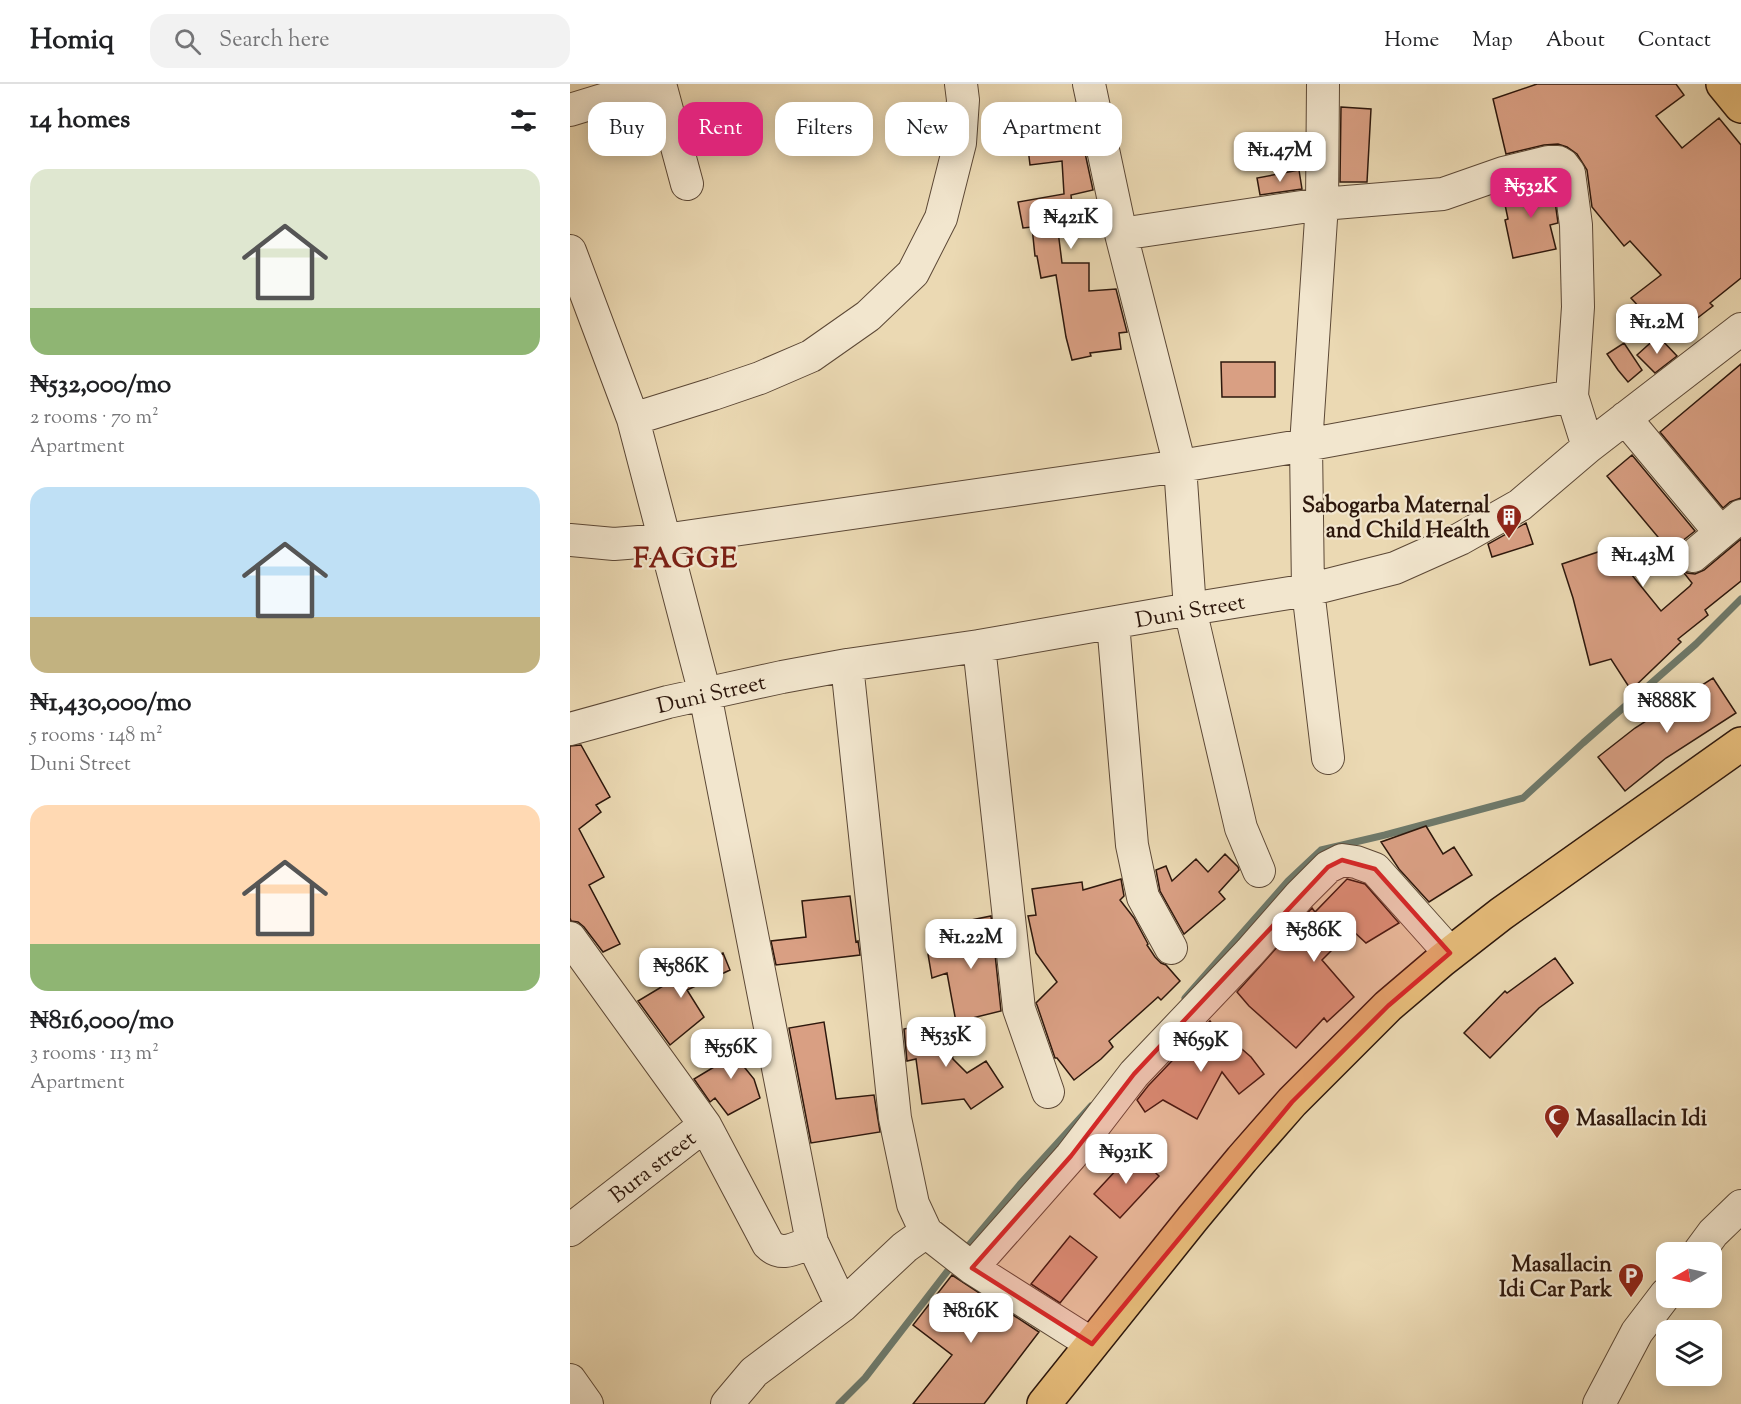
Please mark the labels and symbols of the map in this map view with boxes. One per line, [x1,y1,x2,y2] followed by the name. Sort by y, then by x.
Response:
[1231,132,1329,183] pin: ₦1.47M
[1489,168,1573,219] pin: ₦532K
[1029,199,1113,250] pin: ₦421K
[1615,304,1699,355] pin: ₦1.2M
[1302,491,1491,548] place label: Sabogarba Maternal and Child Health
[1494,502,1524,540] building icon: Sabogarba Maternal and Child Health
[1594,537,1692,588] pin: ₦1.43M
[633,540,739,580] district label: FAGGE
[1133,587,1248,638] street label: Duni Street
[654,668,770,724] street label: Duni Street
[1625,683,1709,734] pin: ₦888K
[1272,912,1356,963] pin: ₦586K
[922,919,1020,970] pin: ₦1.22M
[639,948,723,999] pin: ₦586K
[904,1017,988,1068] pin: ₦535K
[1159,1022,1243,1073] pin: ₦659K
[689,1029,773,1080] pin: ₦556K
[1542,1102,1572,1140] mosque icon: Masallacin Idi
[1576,1104,1708,1136] place label: Masallacin Idi
[604,1124,704,1212] street label: Bura street
[1084,1134,1168,1185] pin: ₦931K
[1656,1242,1722,1308] north arrow
[1499,1250,1612,1307] place label: Masallacin Idi Car Park
[1616,1261,1646,1299] parking icon: Masallacin Idi Car Park
[929,1293,1013,1344] pin: ₦816K

